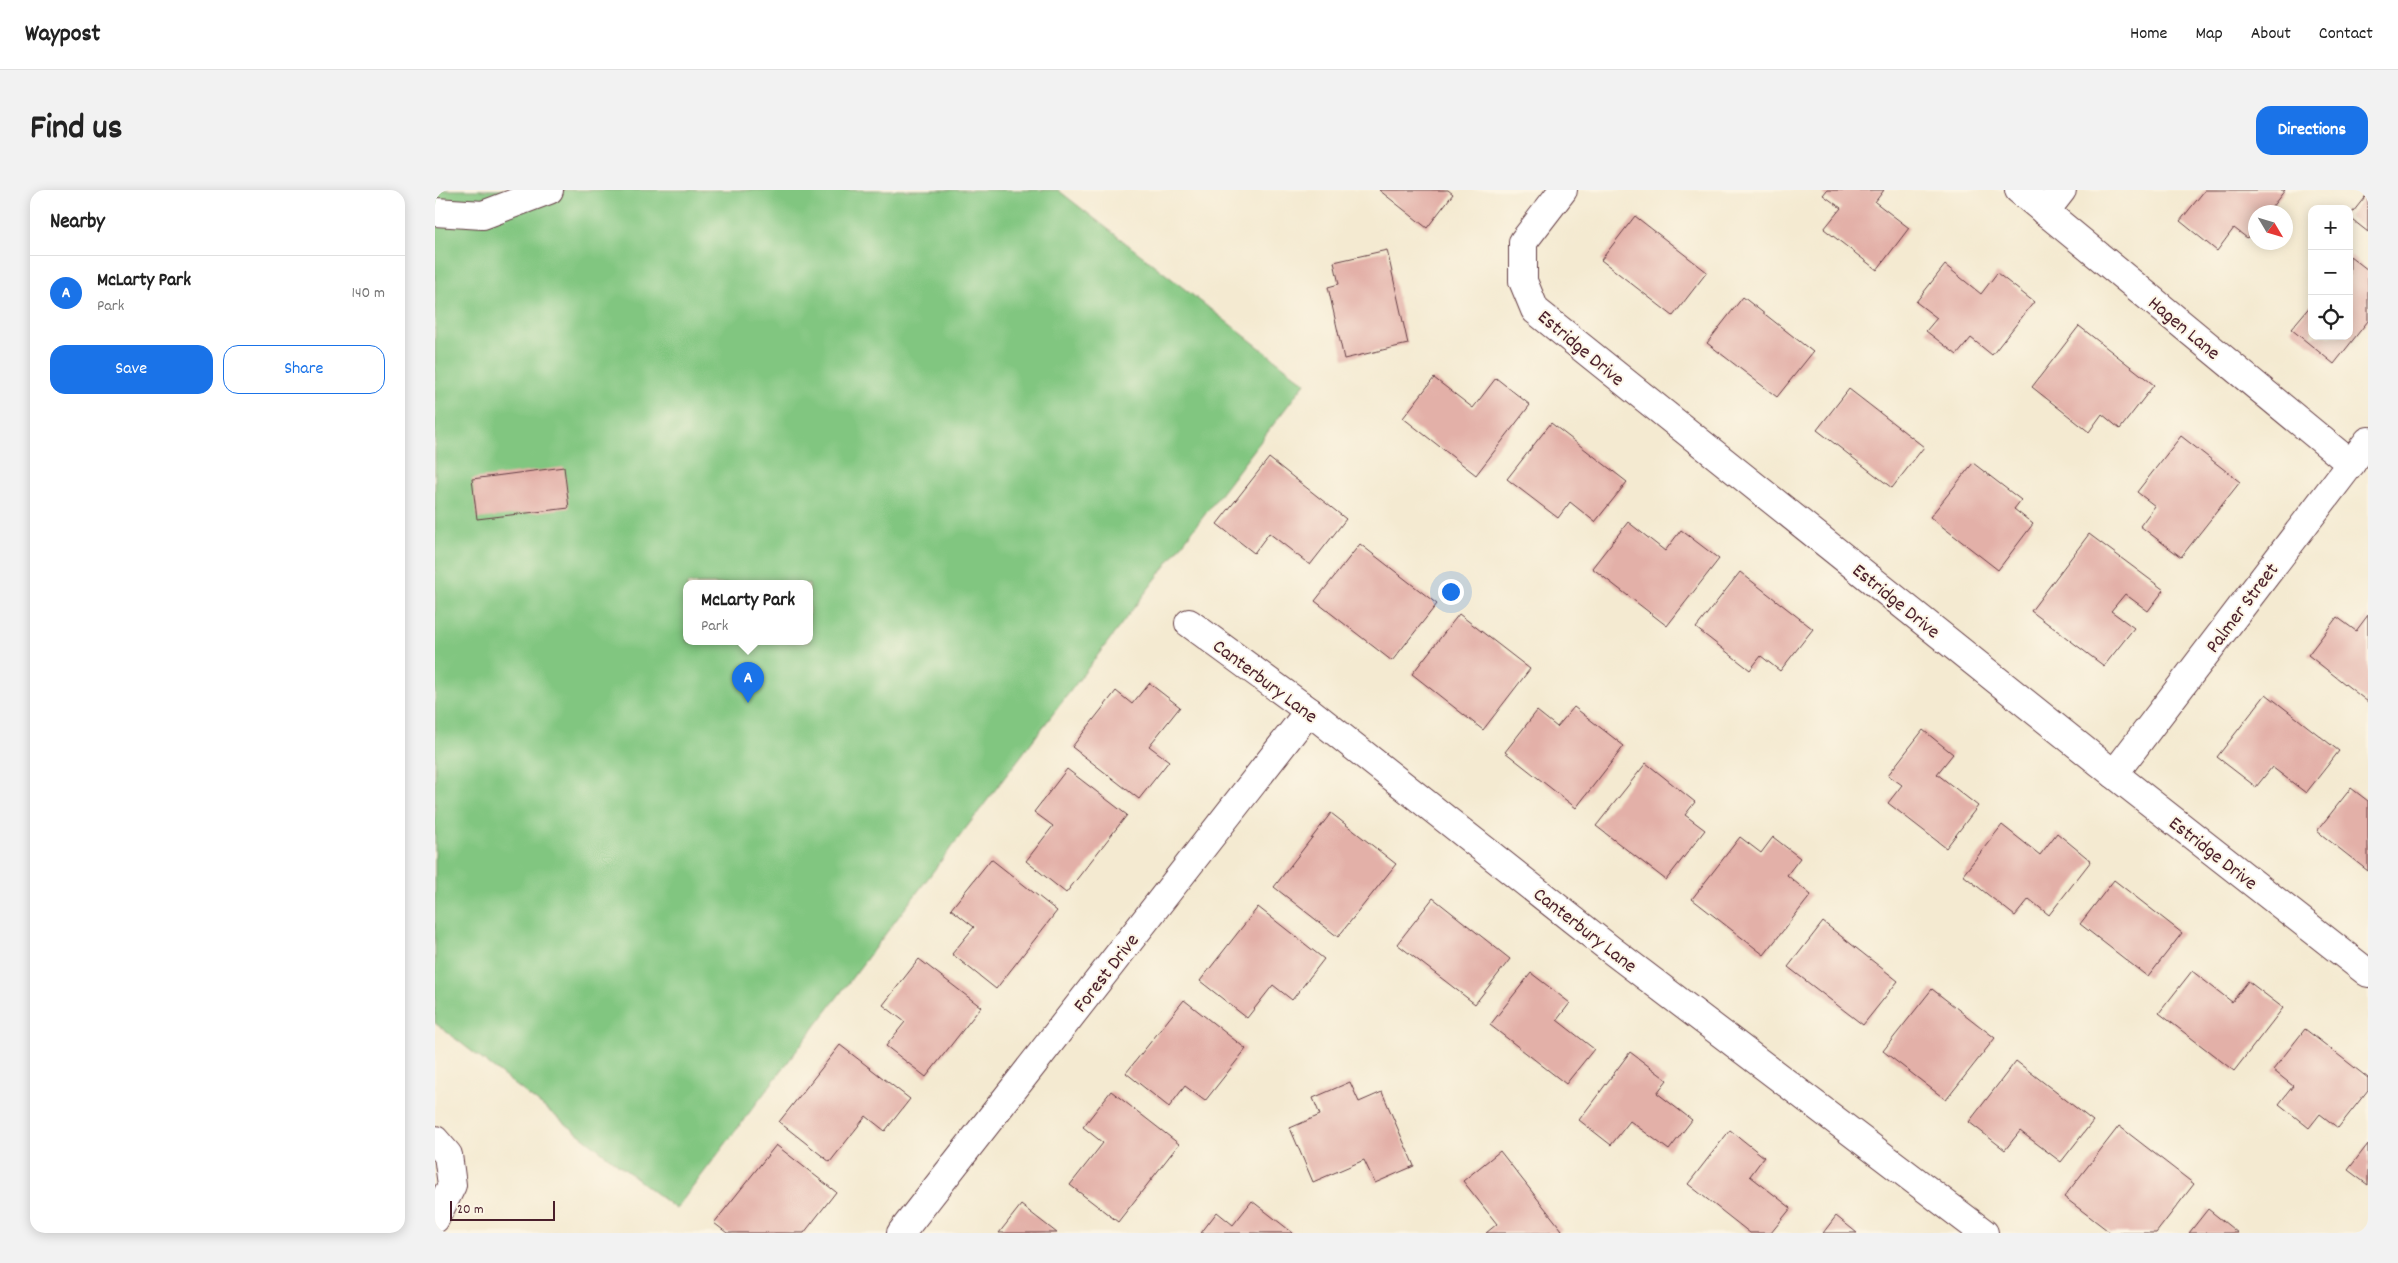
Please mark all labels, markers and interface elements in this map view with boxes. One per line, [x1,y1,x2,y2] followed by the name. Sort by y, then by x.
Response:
[25,18,100,52] text: Waypost
[2130,22,2167,47] text: Home
[2195,22,2223,47] text: Map
[2251,22,2291,47] text: About
[2319,22,2373,47] text: Contact
[30,105,122,155] text: Find us
[2256,106,2368,155] button: Directions
[2248,205,2293,250] north arrow
[2308,205,2353,340] map controls
[2308,205,2353,250] button: +
[50,208,105,238] text: Nearby
[2308,250,2353,295] button: −
[97,268,191,295] text: McLarty Park
[62,282,70,305] text: A
[351,282,385,305] text: 140 m
[2141,291,2225,368] street label: Hagen Lane
[97,295,124,318] text: Park
[2308,295,2353,340] button: locate
[1530,304,1630,394] street label: Estridge Drive
[50,345,213,394] button: Save
[223,345,385,394] button: Share
[1845,558,1945,647] street label: Estridge Drive
[2200,558,2287,660] street label: Palmer Street
[1438,579,1464,605] your location
[683,580,813,645] popup
[701,588,795,615] text: McLarty Park
[701,615,728,638] text: Park
[1206,634,1323,731] street label: Canterbury Lane
[732,662,764,703] pin: A
[2162,811,2263,898] street label: Estridge Drive
[1526,882,1642,981] street label: Canterbury Lane
[1068,928,1147,1019] street label: Forest Drive
[450,1198,555,1221] scale bar
[457,1200,484,1220] text: 20 m

